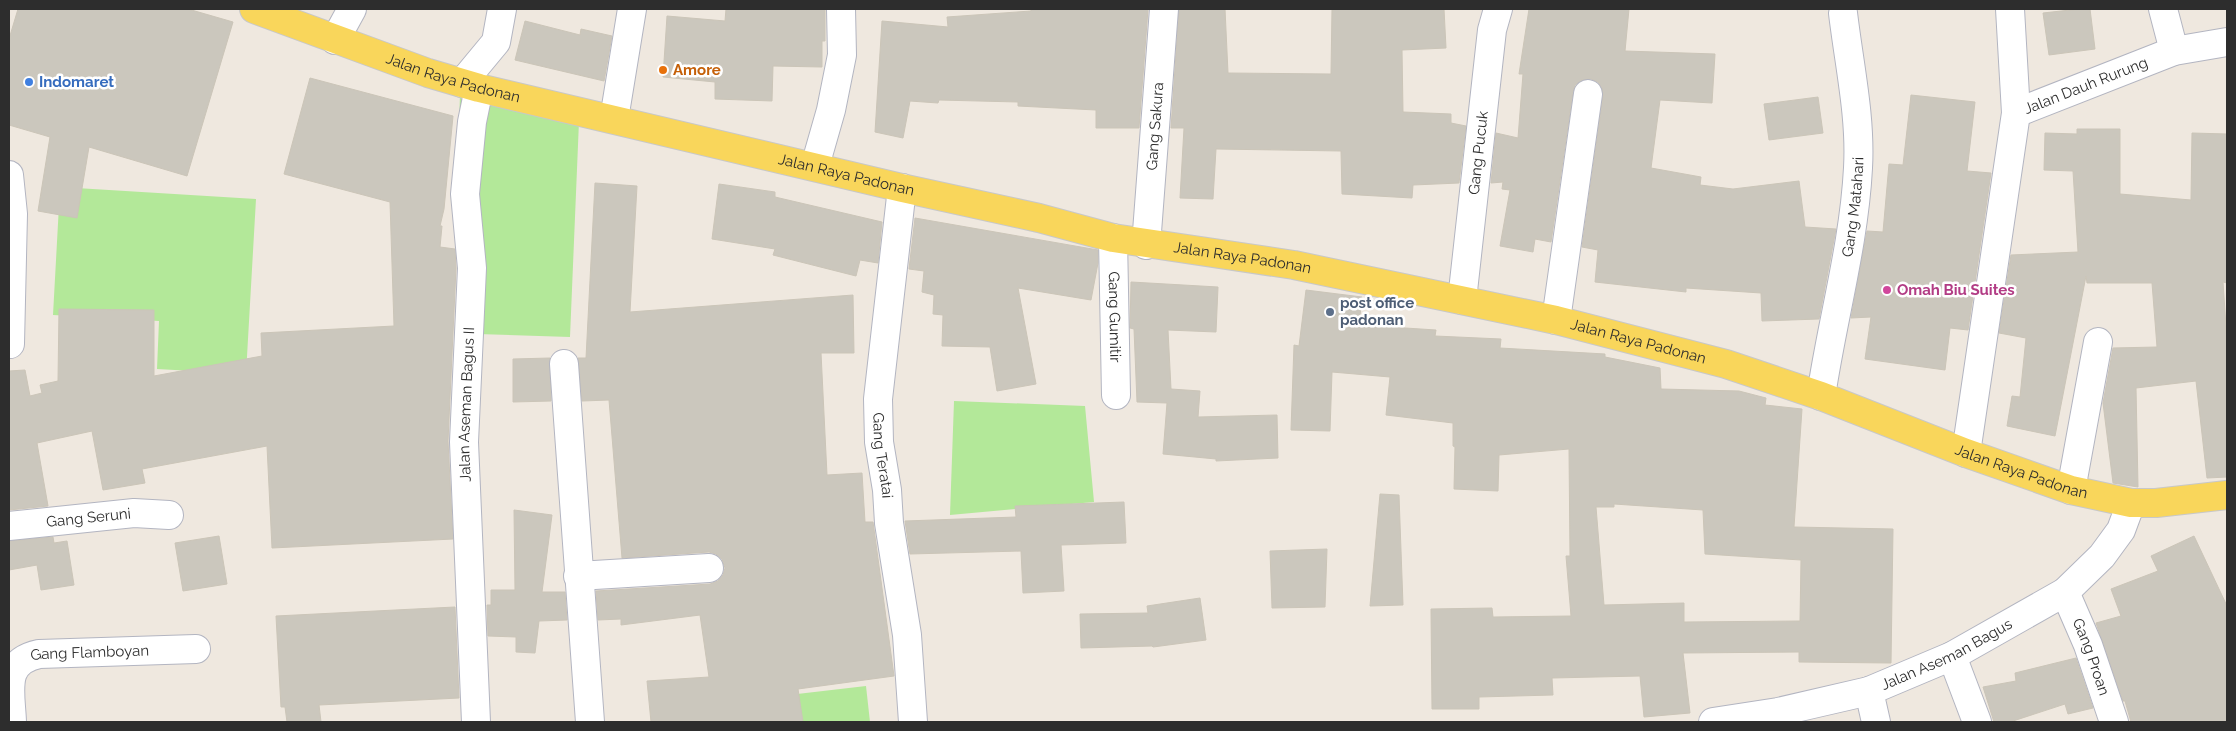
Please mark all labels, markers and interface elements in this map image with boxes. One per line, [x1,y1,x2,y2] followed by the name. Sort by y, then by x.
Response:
[384,49,522,106] street label: Jalan Raya Padonan
[2021,53,2150,118] street label: Jalan Dauh Rurung
[673,61,721,79] place label: Amore
[657,64,669,76] marker: Amore
[39,73,114,91] place label: Indomaret
[23,76,35,88] marker: Indomaret
[1143,82,1167,171] street label: Gang Sakura
[1465,110,1492,196] street label: Gang Pucuk
[777,150,916,199] street label: Jalan Raya Padonan
[1838,157,1867,258] street label: Gang Matahari
[1172,238,1313,277] street label: Jalan Raya Padonan
[1105,271,1124,363] street label: Gang Gumitir
[1897,281,2015,299] place label: Omah Biu Suites
[1881,284,1893,296] marker: Omah Biu Suites
[1340,294,1414,329] place label: post office padonan
[1324,306,1336,318] marker: post office padonan
[1569,315,1708,367] street label: Jalan Raya Padonan
[455,326,478,482] street label: Jalan Aseman Bagus II
[869,412,896,499] street label: Gang Teratai
[1952,441,2089,502] street label: Jalan Raya Padonan
[45,504,132,531] street label: Gang Seruni
[1878,615,2015,694] street label: Jalan Aseman Bagus
[2068,615,2113,698] street label: Gang Proan
[28,642,149,665] street label: Gang Flamboyan

